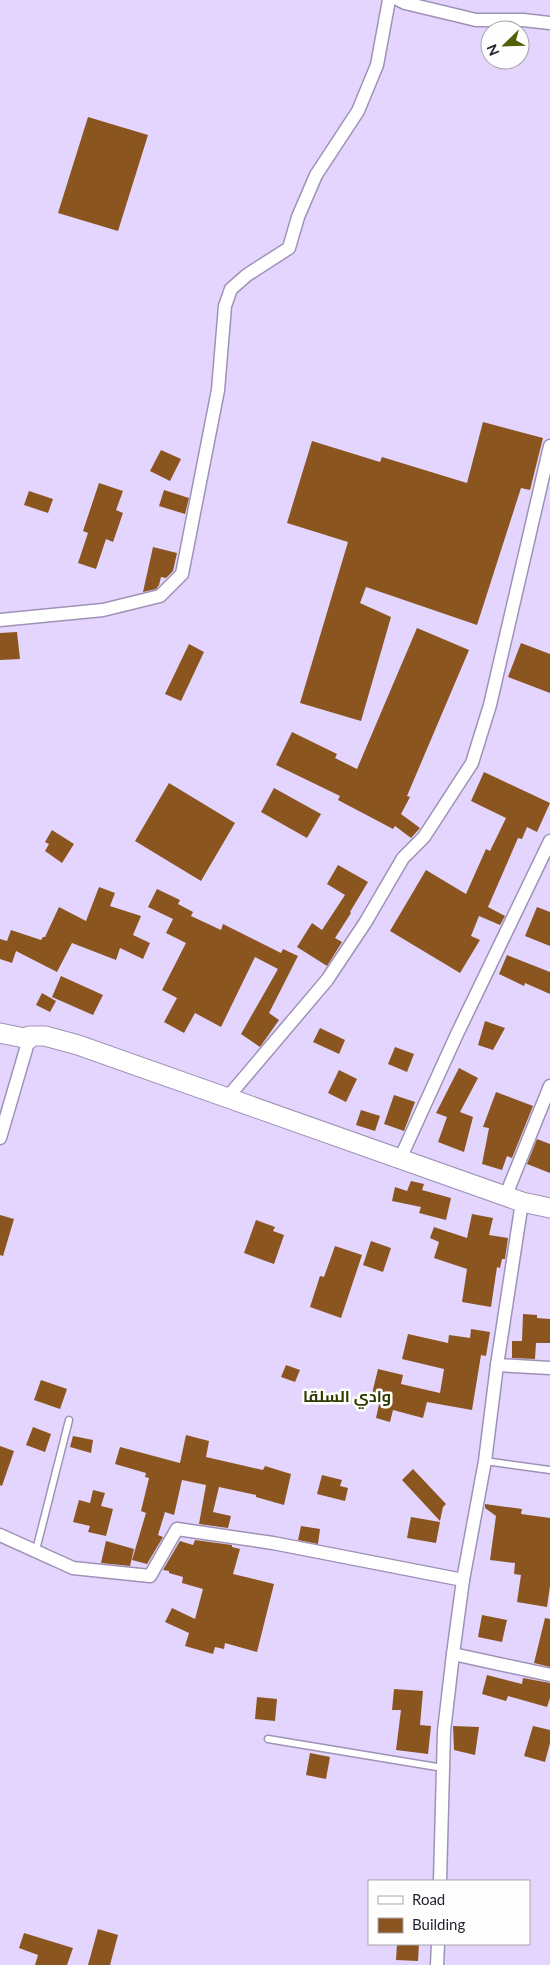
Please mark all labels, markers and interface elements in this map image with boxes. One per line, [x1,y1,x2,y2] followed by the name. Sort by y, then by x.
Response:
[480,20,530,70] north arrow
[483,42,503,59] text: N
[303,1386,391,1409] district label: وادي السلقا
[368,1880,530,1945] legend
[412,1890,445,1908] text: Road
[412,1915,465,1933] text: Building

